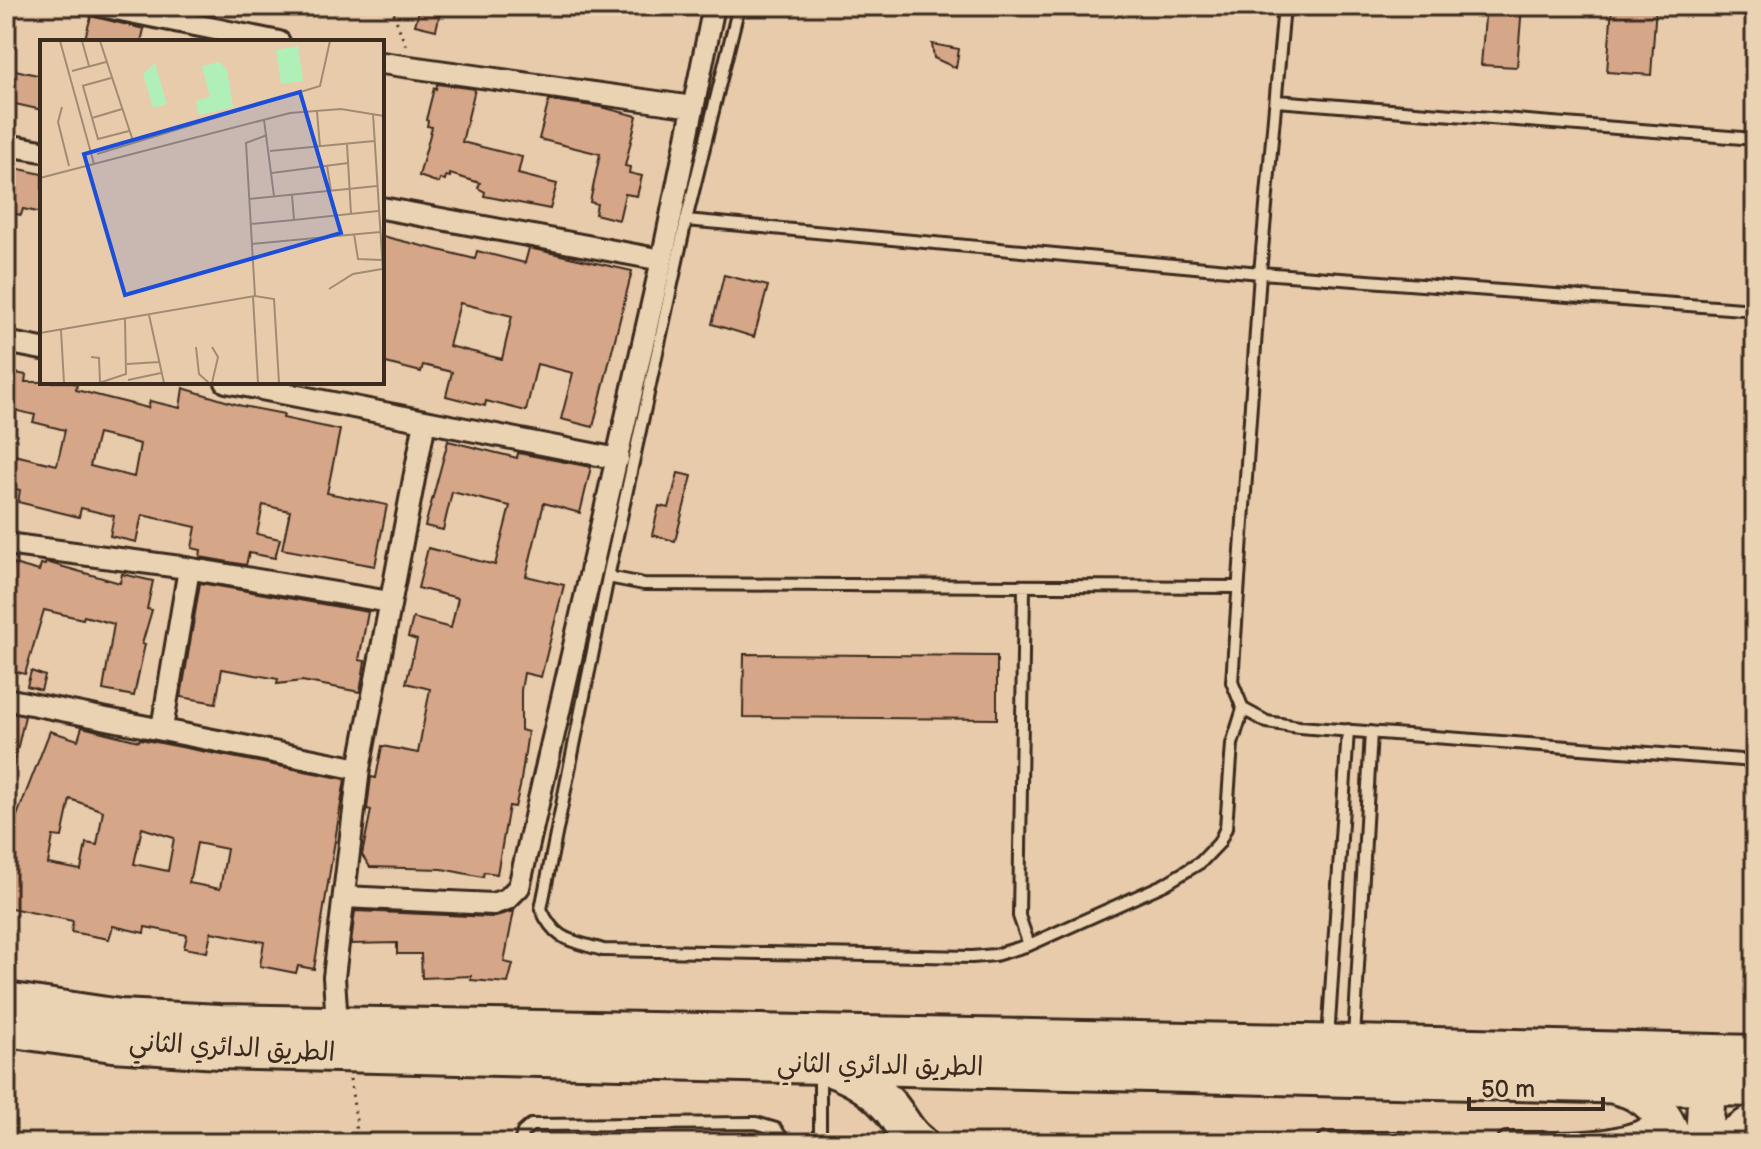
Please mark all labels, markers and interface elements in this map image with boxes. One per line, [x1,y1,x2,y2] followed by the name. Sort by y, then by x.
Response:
[40,40,384,384] inset map
[128,1027,336,1075] street label: الطريق الدائري الثاني
[776,1049,983,1089] street label: الطريق الدائري الثاني
[1469,1061,1603,1111] scale bar
[1481,1075,1535,1104] text: 50 m

